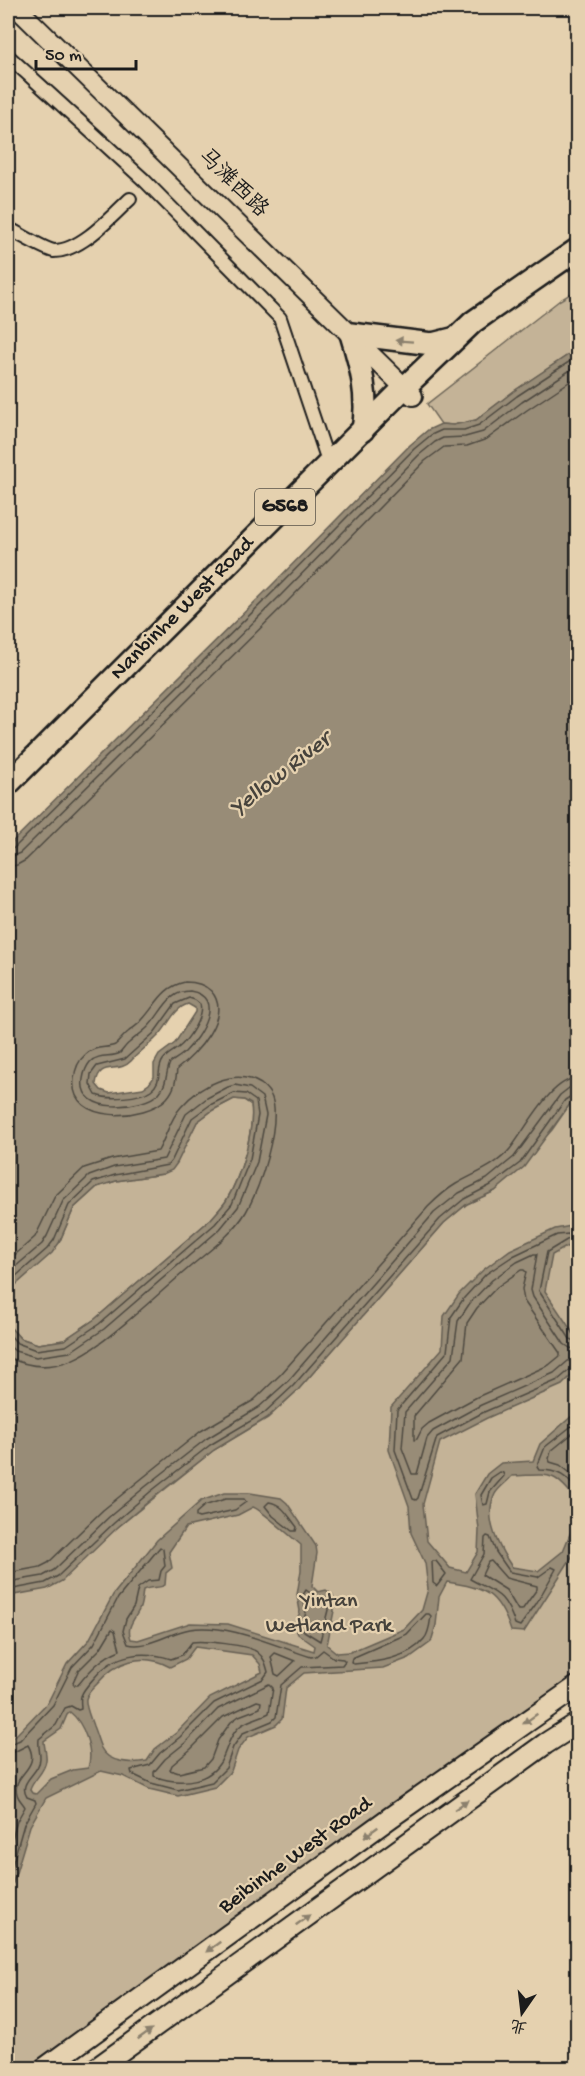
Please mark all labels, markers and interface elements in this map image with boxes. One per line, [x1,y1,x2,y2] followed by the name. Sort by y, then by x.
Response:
[36,33,136,71] scale bar
[45,46,82,67] text: 50 m
[191,143,274,224] street label: 马滩西路
[395,337,414,346] one-way arrow
[255,489,315,525] road number: G568
[106,530,262,686] street label: Nanbinhe West Road
[225,724,341,823] water label: Yellow River
[266,1589,394,1640] park label: Yintan Wetland Park
[522,1713,538,1725] one-way arrow
[214,1790,379,1921] street label: Beibinhe West Road
[453,1800,468,1812] one-way arrow
[363,1826,379,1838] one-way arrow
[294,1914,310,1926] one-way arrow
[205,1940,220,1952] one-way arrow
[492,1983,552,2043] north arrow
[509,2013,529,2036] text: 北
[136,2028,152,2040] one-way arrow

